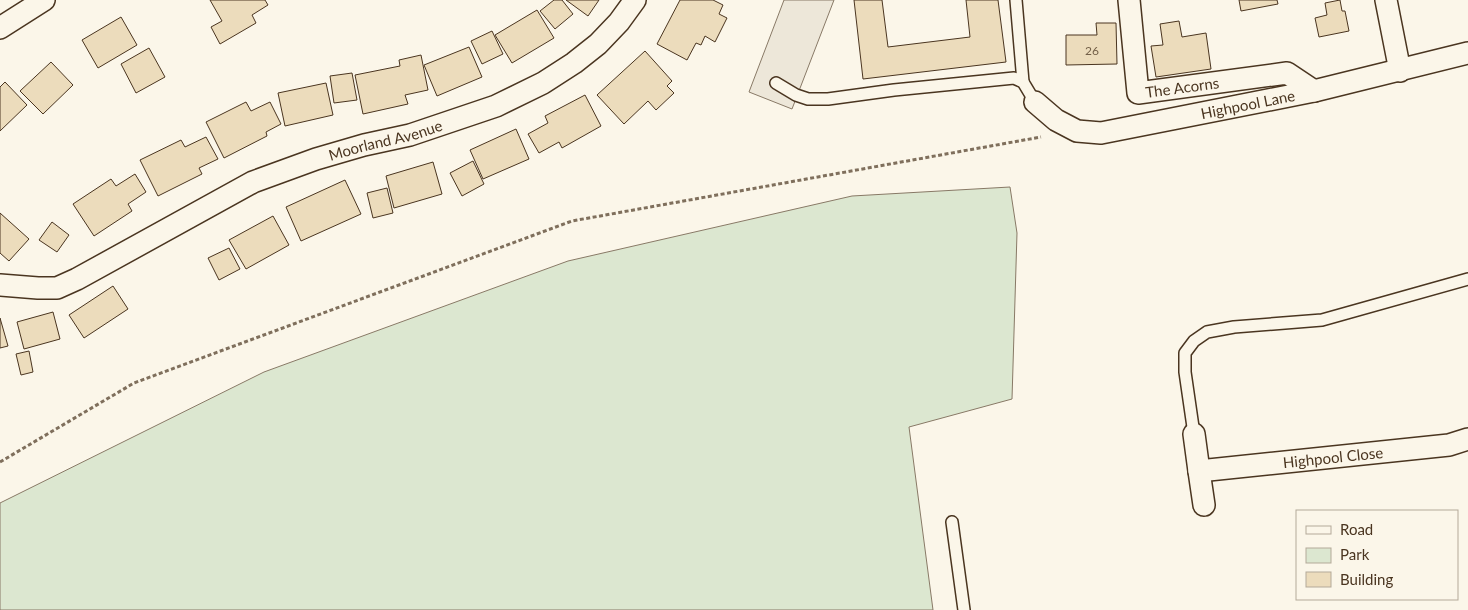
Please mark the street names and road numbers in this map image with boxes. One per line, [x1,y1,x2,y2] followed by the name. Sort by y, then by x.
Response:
[1144,73,1220,101] street label: The Acorns
[1199,86,1296,122] street label: Highpool Lane
[326,116,445,164] street label: Moorland Avenue
[1282,443,1384,471] street label: Highpool Close

